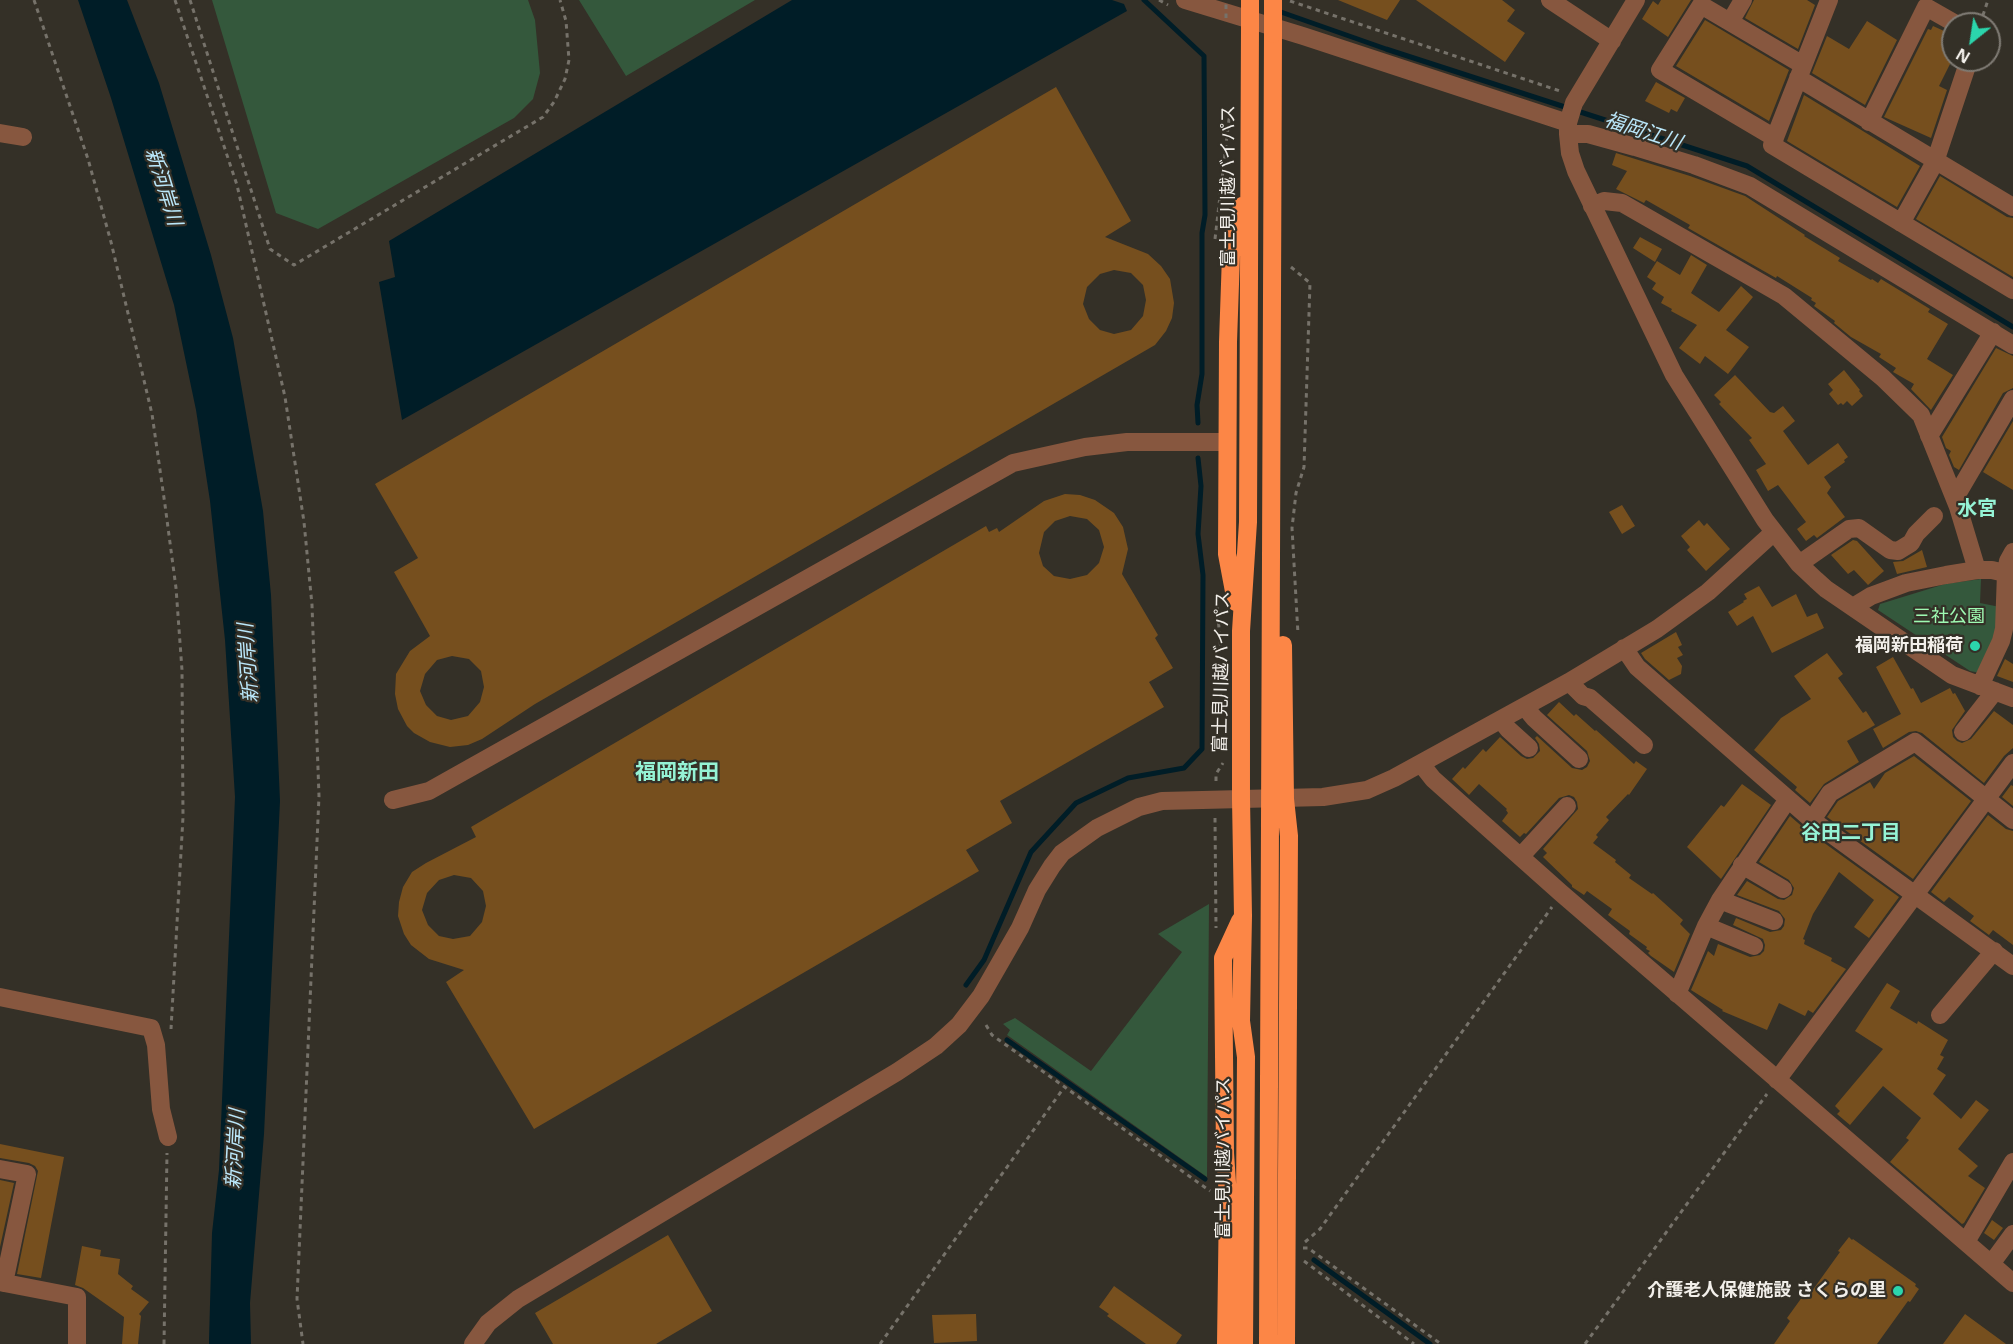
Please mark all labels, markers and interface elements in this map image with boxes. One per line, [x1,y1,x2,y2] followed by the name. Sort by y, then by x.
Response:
[1941,12,2001,72] north arrow
[1952,43,1974,69] text: N
[1218,105,1240,267] street label: 富士見川越バイパス
[1601,108,1685,156] water label: 福岡江川
[140,145,186,229] water label: 新河岸川
[1957,497,1997,521] district label: 水宮
[1210,591,1234,753] street label: 富士見川越バイパス
[1913,606,1985,628] park label: 三社公園
[234,622,264,704] water label: 新河岸川
[1855,635,1963,657] place label: 福岡新田稲荷
[1968,639,1982,653] marker: 福岡新田稲荷
[635,760,719,786] district label: 福岡新田
[1801,821,1901,845] district label: 谷田二丁目
[1213,1077,1235,1239] street label: 富士見川越バイパス
[222,1108,250,1190] water label: 新河岸川
[1647,1280,1886,1302] place label: 介護老人保健施設 さくらの里
[1891,1284,1905,1298] marker: 介護老人保健施設 さくらの里

